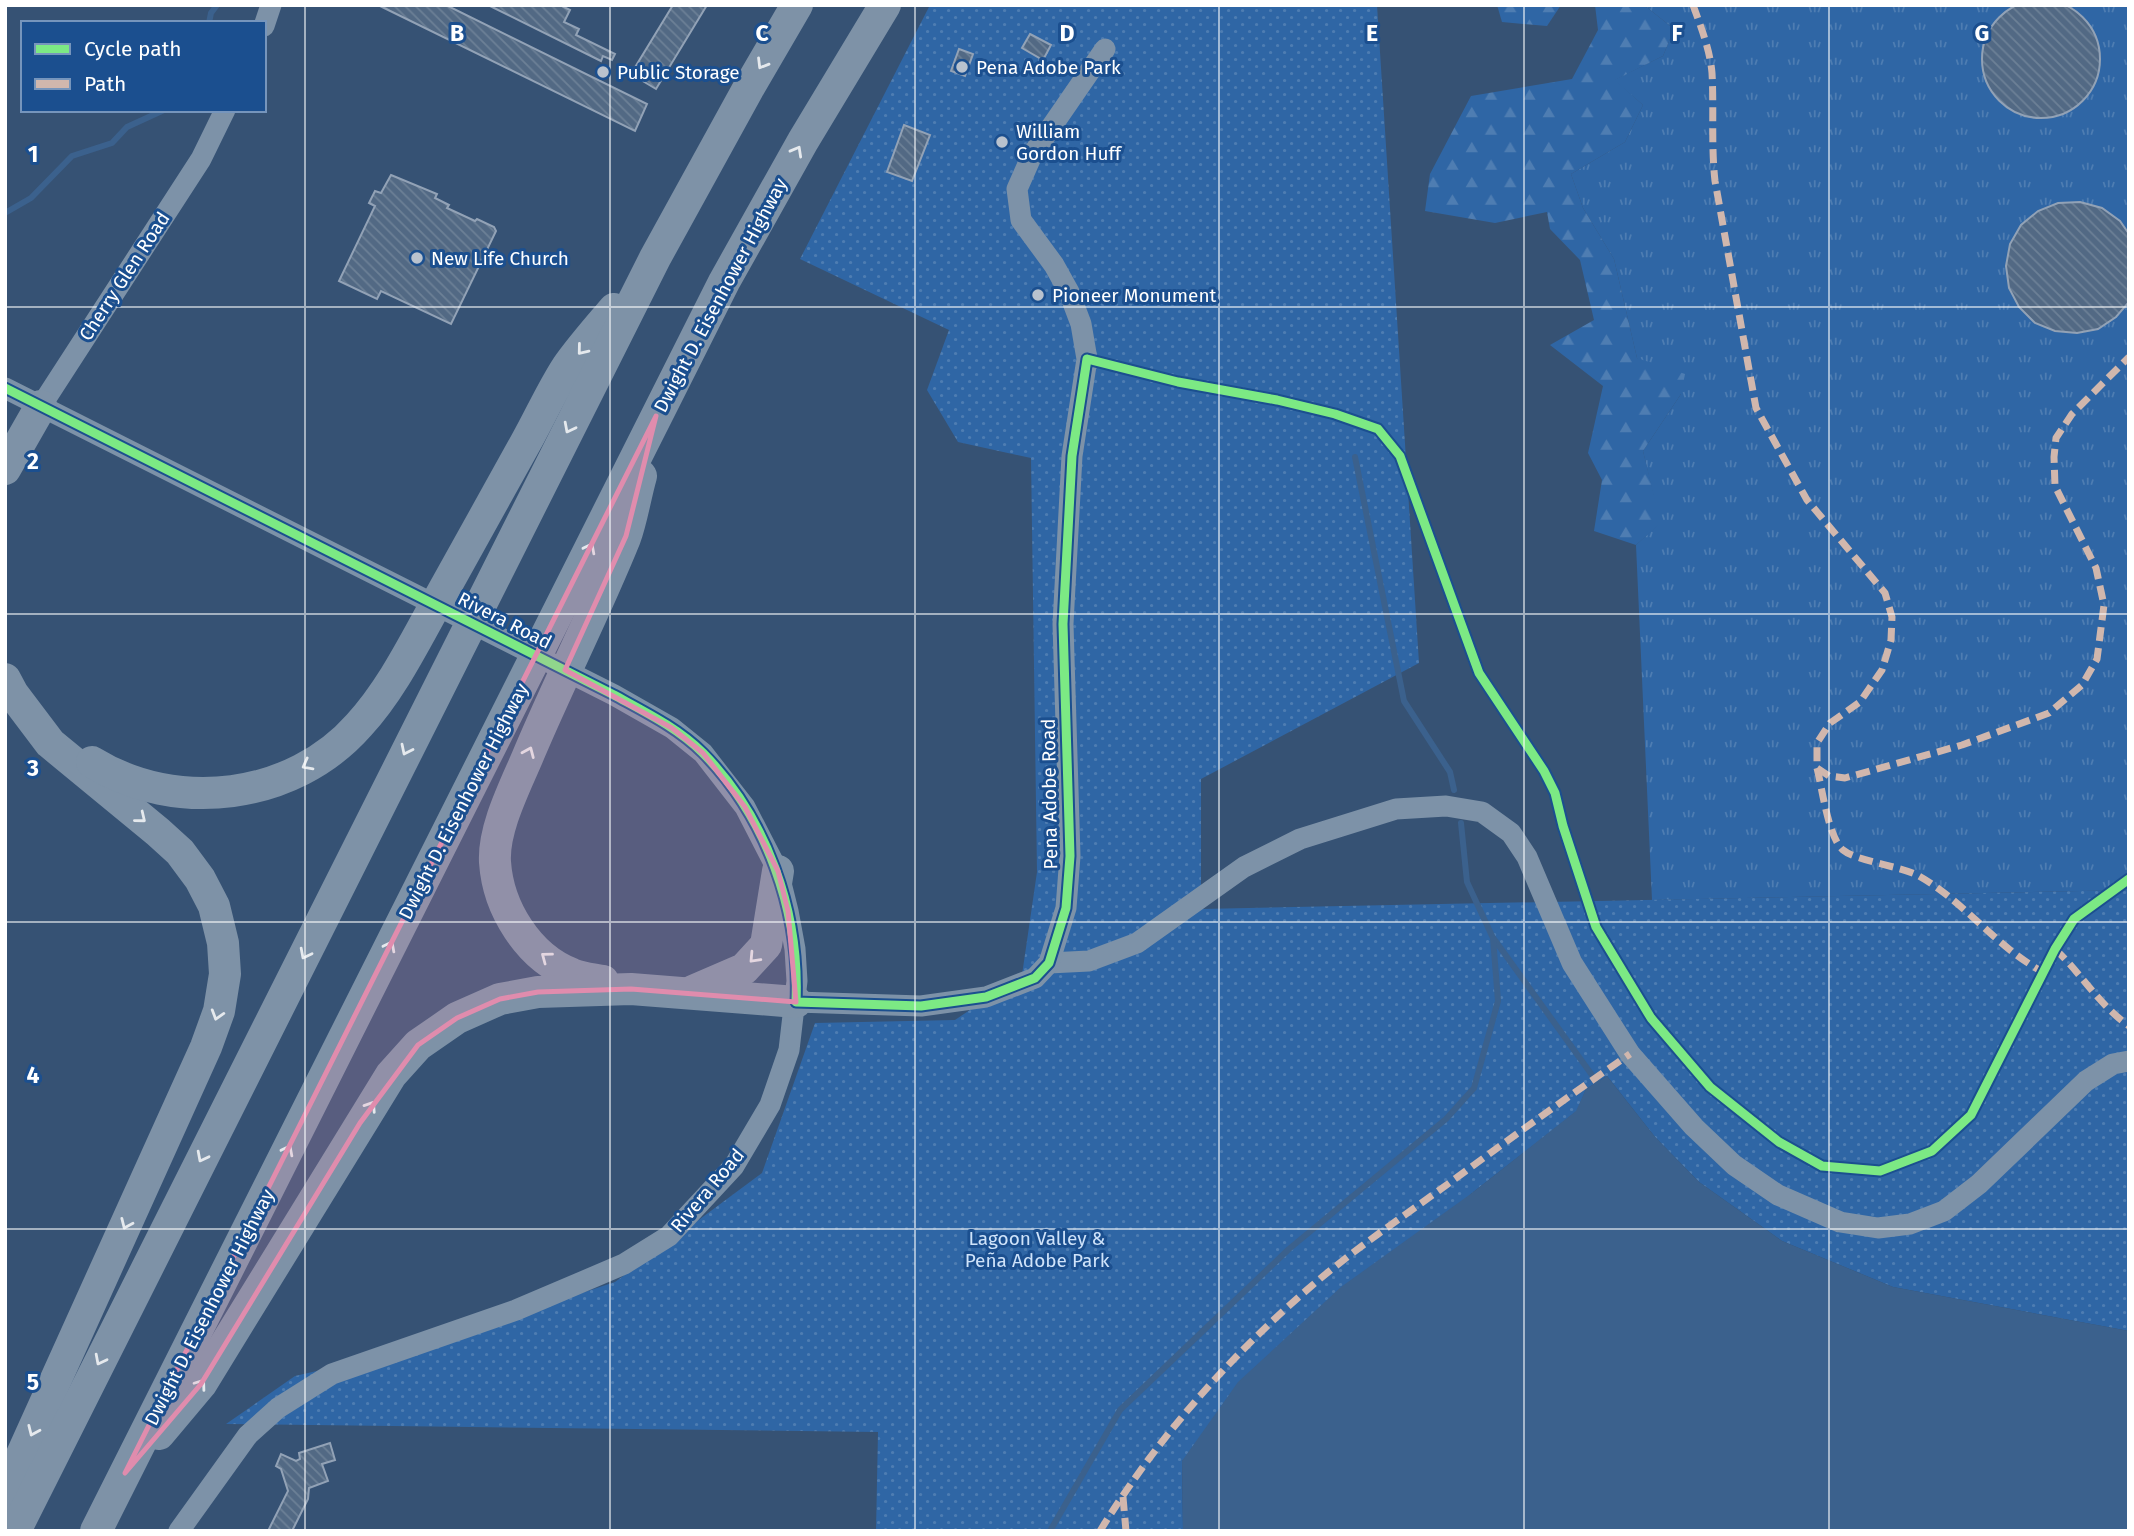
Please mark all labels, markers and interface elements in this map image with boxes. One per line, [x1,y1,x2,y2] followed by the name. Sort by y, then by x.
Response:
[450,19,464,47] text: B
[755,19,769,47] text: C
[1060,19,1075,47] text: D
[1366,19,1378,47] text: E
[1671,19,1683,47] text: F
[1975,19,1989,47] text: G
[21,21,266,112] legend
[84,36,182,62] text: Cycle path
[758,56,771,69] one-way arrow
[976,56,1121,79] place label: Pena Adobe Park
[954,59,970,75] marker: Pena Adobe Park
[617,61,740,84] place label: Public Storage
[595,64,611,80] marker: Public Storage
[84,71,126,97] text: Path
[1016,120,1123,165] place label: William Gordon Huff
[994,134,1010,150] marker: William Gordon Huff
[28,140,38,168] text: 1
[789,145,802,158] one-way arrow
[649,174,792,416] street label: Dwight D. Eisenhower Highway
[74,208,175,345] street label: Cherry Glen Road
[431,247,569,270] place label: New Life Church
[409,250,425,266] marker: New Life Church
[1052,284,1217,307] place label: Pioneer Monument
[1030,287,1046,303] marker: Pioneer Monument
[577,342,590,354] one-way arrow
[563,421,577,433] one-way arrow
[27,447,39,475] text: 2
[582,543,596,555] one-way arrow
[454,587,556,654] street label: Rivera Road
[394,679,533,923] street label: Dwight D. Eisenhower Highway
[1037,718,1062,870] street label: Pena Adobe Road
[401,743,415,755] one-way arrow
[521,747,535,759] one-way arrow
[26,754,39,782] text: 3
[302,757,314,771] one-way arrow
[133,809,145,822] one-way arrow
[381,941,395,953] one-way arrow
[299,947,313,959] one-way arrow
[750,950,762,963] one-way arrow
[541,953,554,965] one-way arrow
[210,1009,225,1021] one-way arrow
[27,1061,40,1089] text: 4
[362,1101,375,1114] one-way arrow
[666,1144,749,1237] street label: Rivera Road
[279,1145,293,1157] one-way arrow
[197,1150,211,1162] one-way arrow
[140,1185,279,1429] street label: Dwight D. Eisenhower Highway
[120,1217,134,1229] one-way arrow
[965,1227,1110,1272] park label: Lagoon Valley & Peña Adobe Park
[94,1353,108,1365] one-way arrow
[27,1368,39,1396] text: 5
[192,1379,205,1392] one-way arrow
[27,1424,41,1437] one-way arrow

